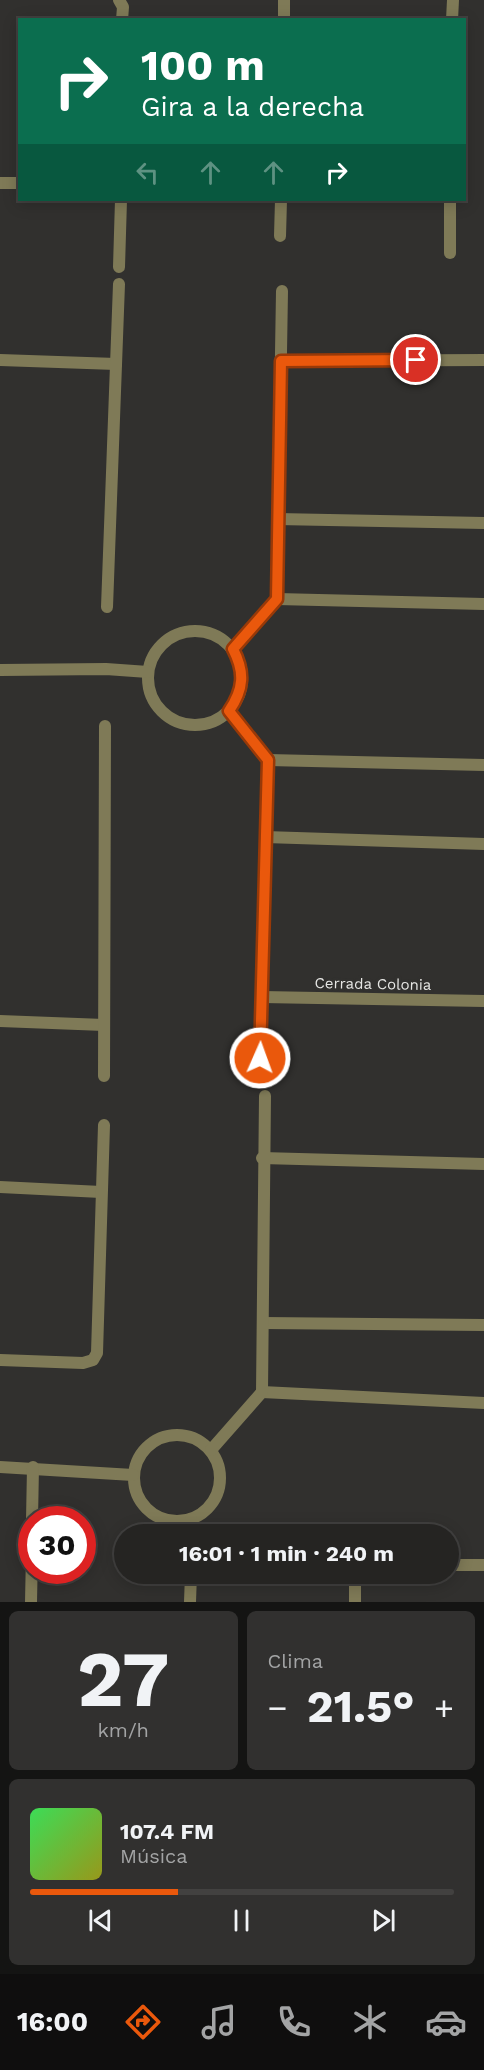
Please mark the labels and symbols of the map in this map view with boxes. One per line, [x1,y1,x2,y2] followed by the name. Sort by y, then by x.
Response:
[390,334,441,385] pin
[314,974,432,994] street label: Cerrada Colonia
[228,1026,292,1090] position arrow
[18,1506,96,1584] speed limit sign: 30

